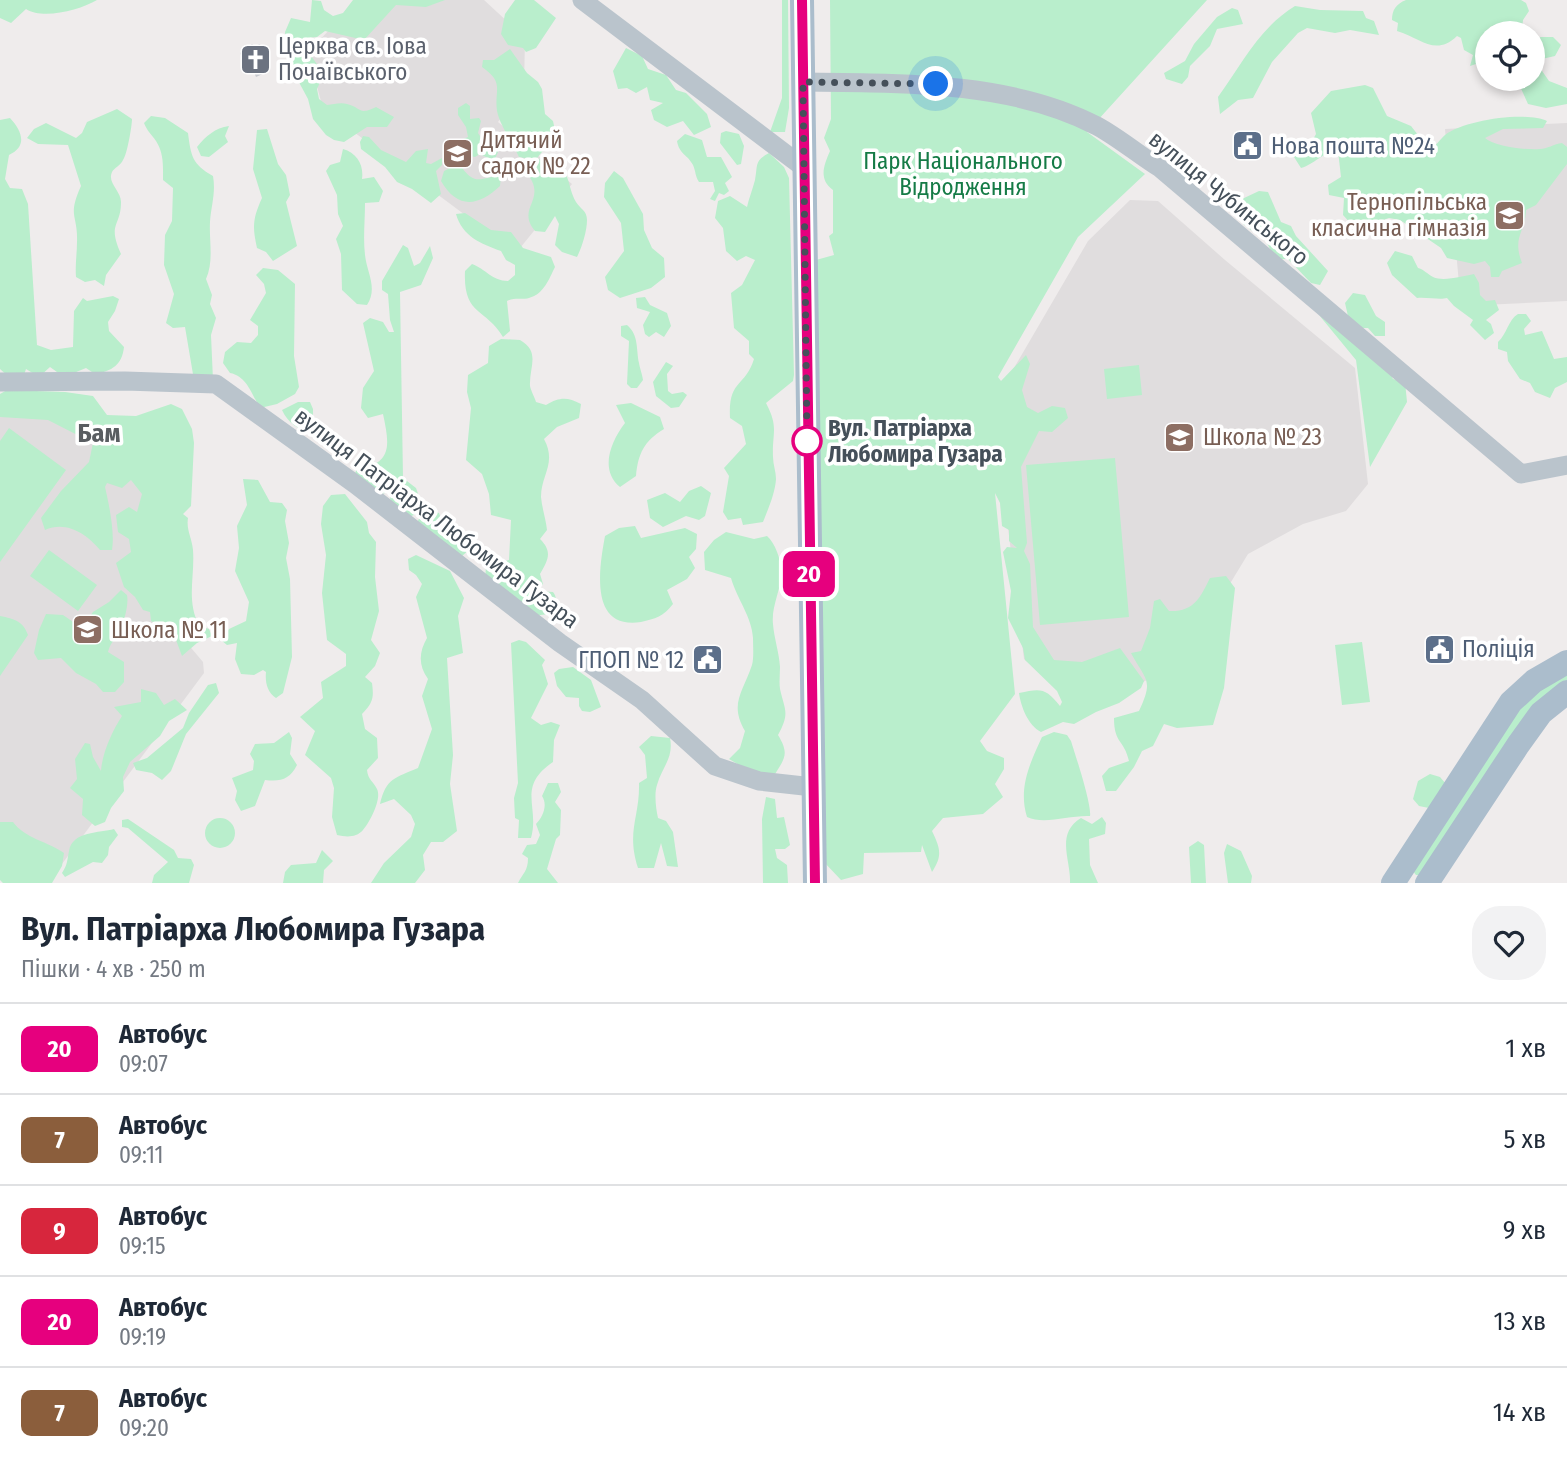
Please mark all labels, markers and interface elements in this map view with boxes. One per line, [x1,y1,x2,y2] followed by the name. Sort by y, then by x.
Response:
[1475,21,1545,91] map controls
[1475,21,1545,91] button: locate
[278,32,427,86] place label: Церква св. Іова Почаївського
[238,42,272,76] church icon: Церква св. Іова Почаївського
[918,66,953,101] your location
[1143,125,1315,271] street label: вулиця Чубинського
[480,126,591,180] place label: Дитячий садок № 22
[1231,129,1265,163] public building icon: Нова пошта №24
[1271,132,1435,160] place label: Нова пошта №24
[441,136,475,170] school or university icon: Дитячий садок № 22
[863,147,1063,201] park label: Парк Національного Відродження
[1311,188,1487,242] place label: Тернопільська класична гімназія
[1493,198,1527,232] school or university icon: Тернопільська класична гімназія
[289,402,585,634] street label: вулиця Патріарха Любомира Гузара
[828,414,1003,468] place label: Вул. Патріарха Любомира Гузара
[77,418,121,449] district label: Бам
[1163,420,1197,454] school or university icon: Школа № 23
[1203,423,1322,451] place label: Школа № 23
[792,426,822,456] marker: Вул. Патріарха Любомира Гузара
[778,551,840,597] line badge: 20
[797,560,821,588] text: 20
[71,613,105,647] school or university icon: Школа № 11
[111,616,227,644] place label: Школа № 11
[1422,632,1456,666] public building icon: Поліція
[1462,635,1535,663] place label: Поліція
[690,643,724,677] public building icon: ГПОП № 12
[578,646,684,674] place label: ГПОП № 12
[1472,906,1546,980] button: heart
[21,909,485,949] text: Вул. Патріарха Любомира Гузара
[21,955,206,983] text: Пішки · 4 хв · 250 m
[119,1019,207,1050] text: Автобус
[1505,1033,1546,1064] text: 1 хв
[47,1035,72,1063] text: 20
[119,1050,168,1078] text: 09:07
[119,1110,207,1141] text: Автобус
[1503,1124,1546,1155] text: 5 хв
[54,1126,65,1154] text: 7
[119,1141,164,1169] text: 09:11
[119,1201,207,1232] text: Автобус
[1503,1215,1546,1246] text: 9 хв
[53,1217,66,1245] text: 9
[119,1232,165,1260] text: 09:15
[119,1292,207,1323] text: Автобус
[1494,1306,1546,1337] text: 13 хв
[47,1308,72,1336] text: 20
[119,1323,166,1351] text: 09:19
[119,1383,207,1414] text: Автобус
[1493,1397,1546,1428] text: 14 хв
[54,1399,65,1427] text: 7
[119,1414,169,1442] text: 09:20

